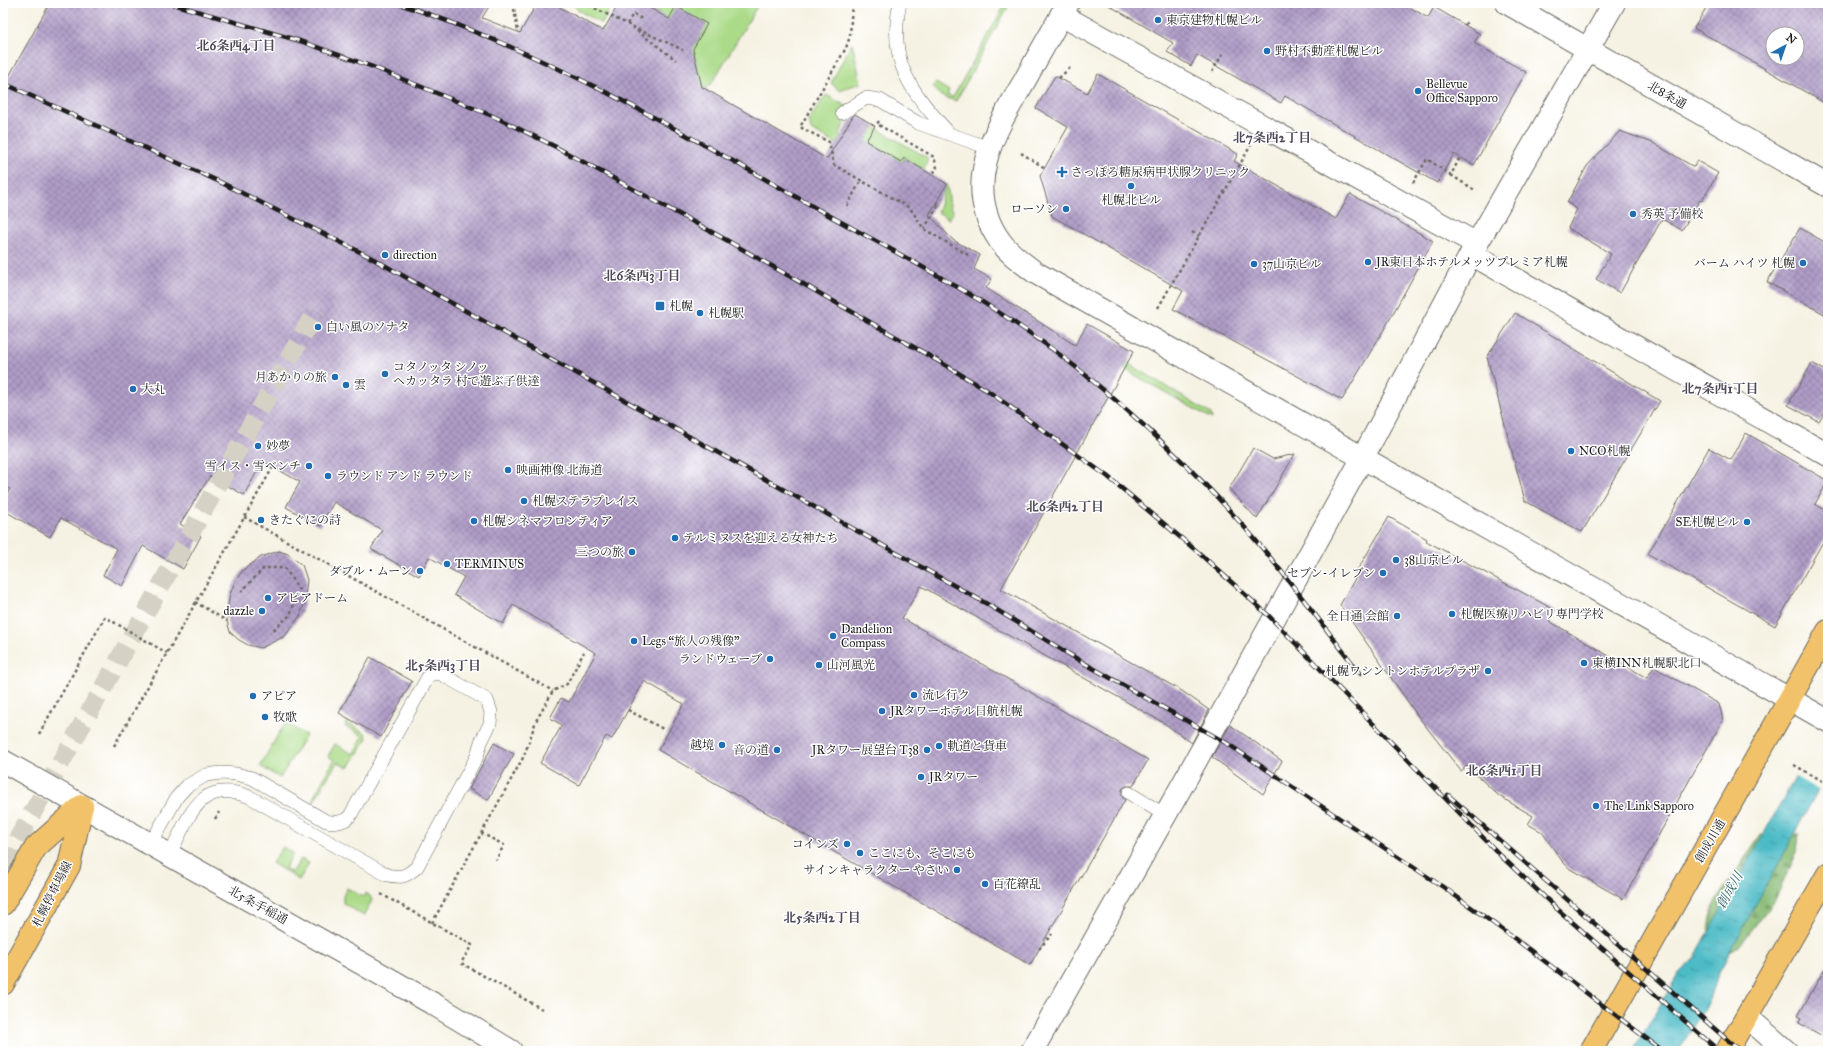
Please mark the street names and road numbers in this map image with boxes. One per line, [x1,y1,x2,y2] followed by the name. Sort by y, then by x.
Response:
[1645,78,1689,112] street label: 北8条通
[1692,817,1728,865] street label: 創成川通
[29,859,75,929] street label: 札幌停車場線
[226,883,290,927] street label: 北5条手稲通

